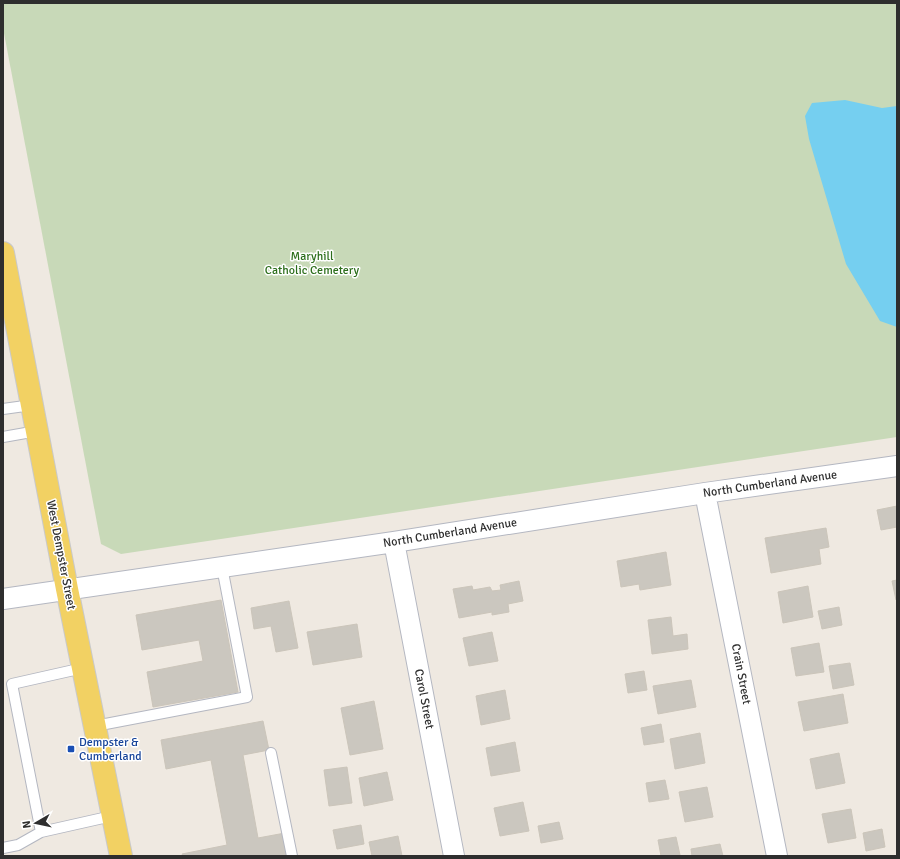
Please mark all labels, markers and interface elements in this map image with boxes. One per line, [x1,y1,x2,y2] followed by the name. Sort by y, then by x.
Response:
[265,249,360,278] park label: Maryhill Catholic Cemetery
[702,467,838,501] street label: North Cumberland Avenue
[43,499,79,611] street label: West Dempster Street
[382,515,518,551] street label: North Cumberland Avenue
[728,642,754,706] street label: Crain Street
[411,668,437,730] street label: Carol Street
[79,735,142,764] place label: Dempster & Cumberland
[66,744,76,754] marker: Dempster & Cumberland
[16,803,56,843] north arrow
[20,820,34,829] text: N

